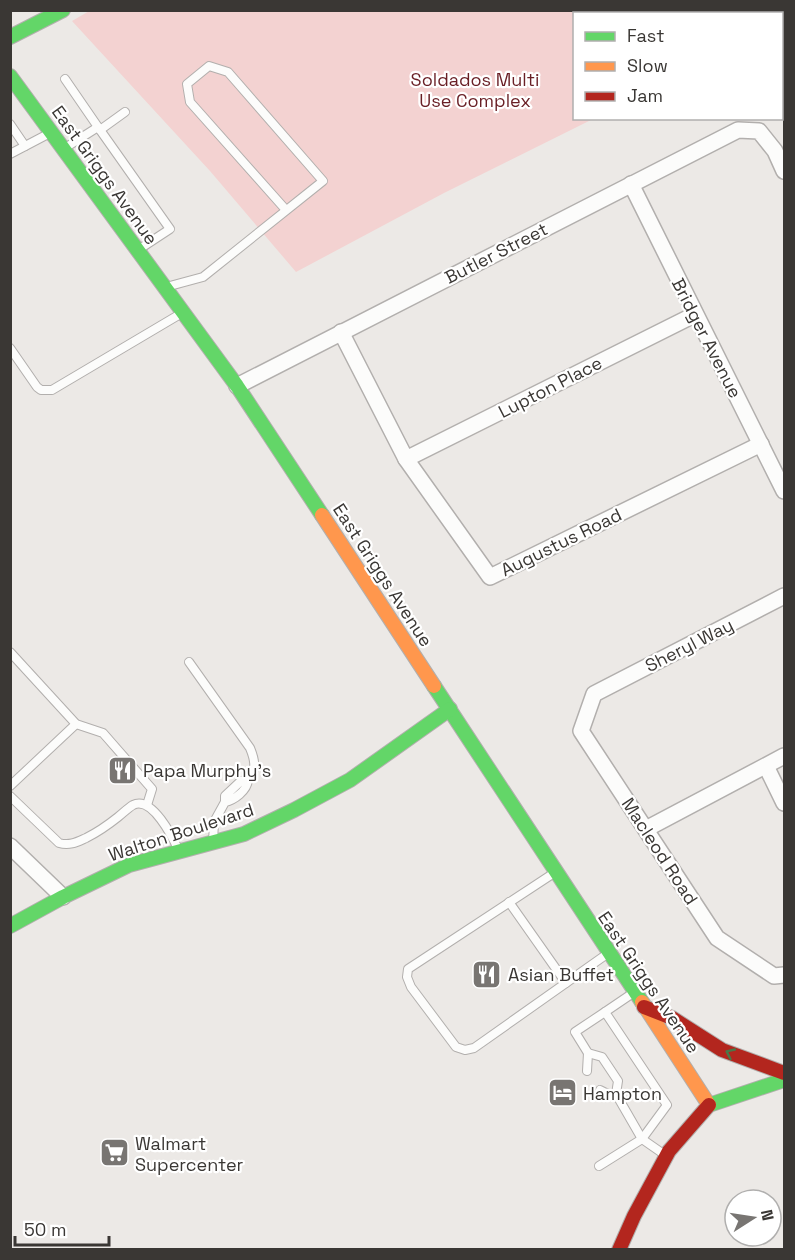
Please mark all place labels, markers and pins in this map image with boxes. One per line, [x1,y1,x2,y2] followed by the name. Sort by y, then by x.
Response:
[106,754,138,786] restaurant icon: Papa Murphy's
[143,759,271,782] place label: Papa Murphy's
[471,958,503,990] restaurant icon: Asian Buffet
[508,963,614,986] place label: Asian Buffet
[546,1077,578,1109] hotel icon: Hampton
[583,1082,662,1105] place label: Hampton
[135,1132,244,1176] place label: Walmart Supercenter
[98,1137,130,1169] supermarket icon: Walmart Supercenter

